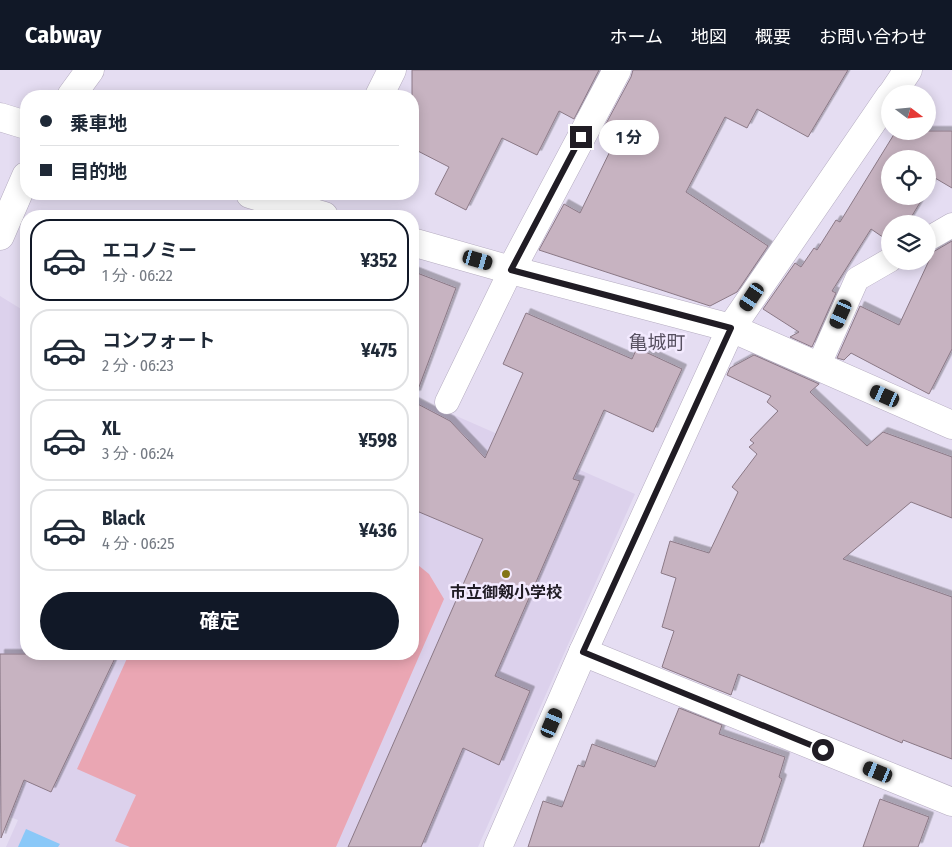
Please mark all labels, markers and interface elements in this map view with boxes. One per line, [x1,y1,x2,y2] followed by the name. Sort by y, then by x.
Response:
[25,21,101,49] text: Cabway
[610,26,663,48] text: ホーム
[691,26,727,48] text: 地図
[755,26,791,48] text: 概要
[819,26,927,48] text: お問い合わせ
[881,85,936,140] north arrow
[881,85,936,270] map controls
[70,112,127,135] text: 乗車地
[598,120,658,154] callout: 1 分
[570,126,592,148] route end
[616,128,642,147] text: 1 分
[881,150,936,205] button: locate
[70,160,127,183] text: 目的地
[881,215,936,270] button: layers
[42,238,87,283] icon: car
[102,239,197,262] text: エコノミー
[360,249,397,272] text: ¥352
[461,249,494,271] car
[102,266,173,285] text: 1 分 · 06:22
[737,280,766,314] car
[828,297,853,331] car
[42,328,87,373] icon: car
[102,329,215,352] text: コンフォート
[628,331,686,354] district label: 亀城町
[361,339,397,362] text: ¥475
[102,356,174,375] text: 2 分 · 06:23
[868,383,901,409] car
[102,417,121,440] text: XL
[42,418,87,463] icon: car
[358,429,397,452] text: ¥598
[102,444,174,463] text: 3 分 · 06:24
[102,507,145,530] text: Black
[42,508,87,553] icon: car
[359,519,397,542] text: ¥436
[102,534,174,553] text: 4 分 · 06:25
[500,568,512,580] marker: 市立御剱小学校
[450,583,562,602] place label: 市立御剱小学校
[40,592,399,650] button: 確定
[539,706,564,740] car
[812,739,834,761] route start
[861,759,894,785] car

